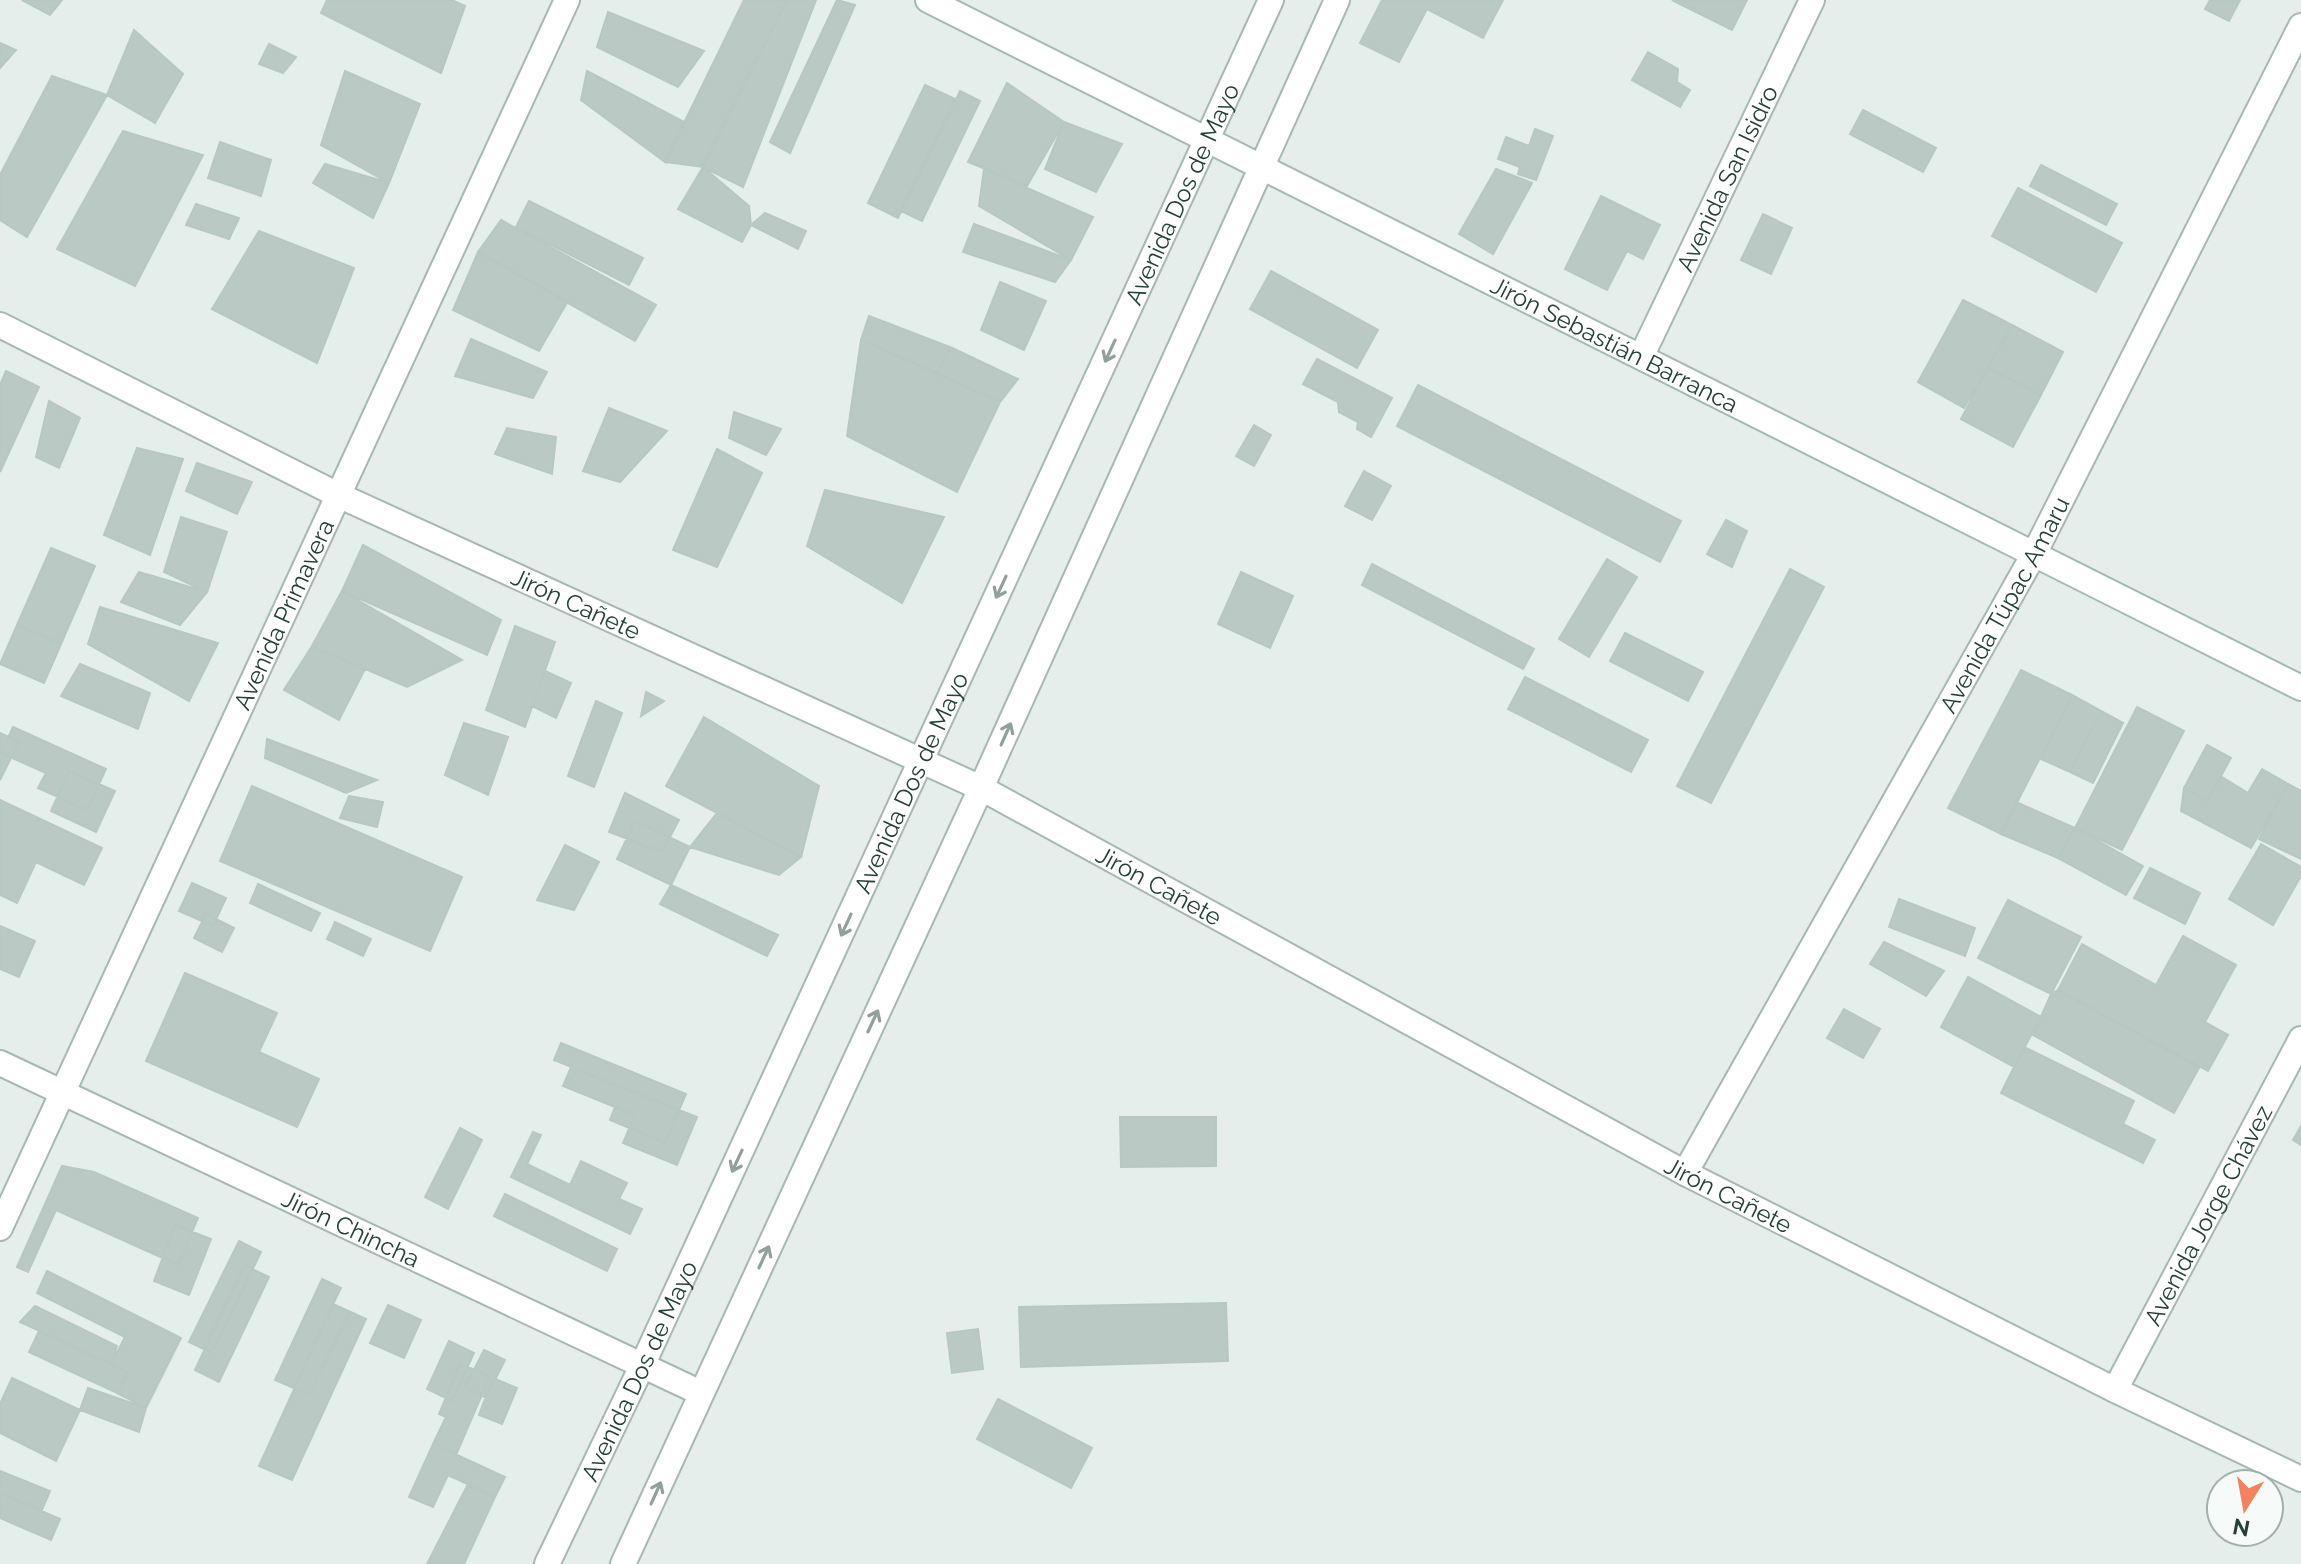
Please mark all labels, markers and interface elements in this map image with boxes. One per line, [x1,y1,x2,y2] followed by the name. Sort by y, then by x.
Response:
[1118,79,1245,309] street label: Avenida Dos de Mayo
[1670,80,1784,276] street label: Avenida San Isidro
[1486,270,1743,418] street label: Jirón Sebastián Barranca
[1102,339,1117,363] one-way arrow
[1933,492,2075,718] street label: Avenida Túpac Amaru
[227,514,340,714] street label: Avenida Primavera
[507,562,645,645] street label: Jirón Cañete
[993,575,1008,599] one-way arrow
[847,667,974,898] street label: Avenida Dos de Mayo
[999,722,1014,747] one-way arrow
[1091,839,1227,931] street label: Jirón Cañete
[838,913,853,937] one-way arrow
[866,1009,881,1033] one-way arrow
[2138,1100,2278,1330] street label: Avenida Jorge Chávez
[729,1149,744,1173] one-way arrow
[1660,1150,1797,1239] street label: Jirón Cañete
[277,1183,425,1273] street label: Jirón Chincha
[757,1245,772,1269] one-way arrow
[575,1256,703,1486] street label: Avenida Dos de Mayo
[2205,1468,2285,1548] north arrow
[649,1481,664,1506] one-way arrow
[2230,1513,2252,1542] text: N

